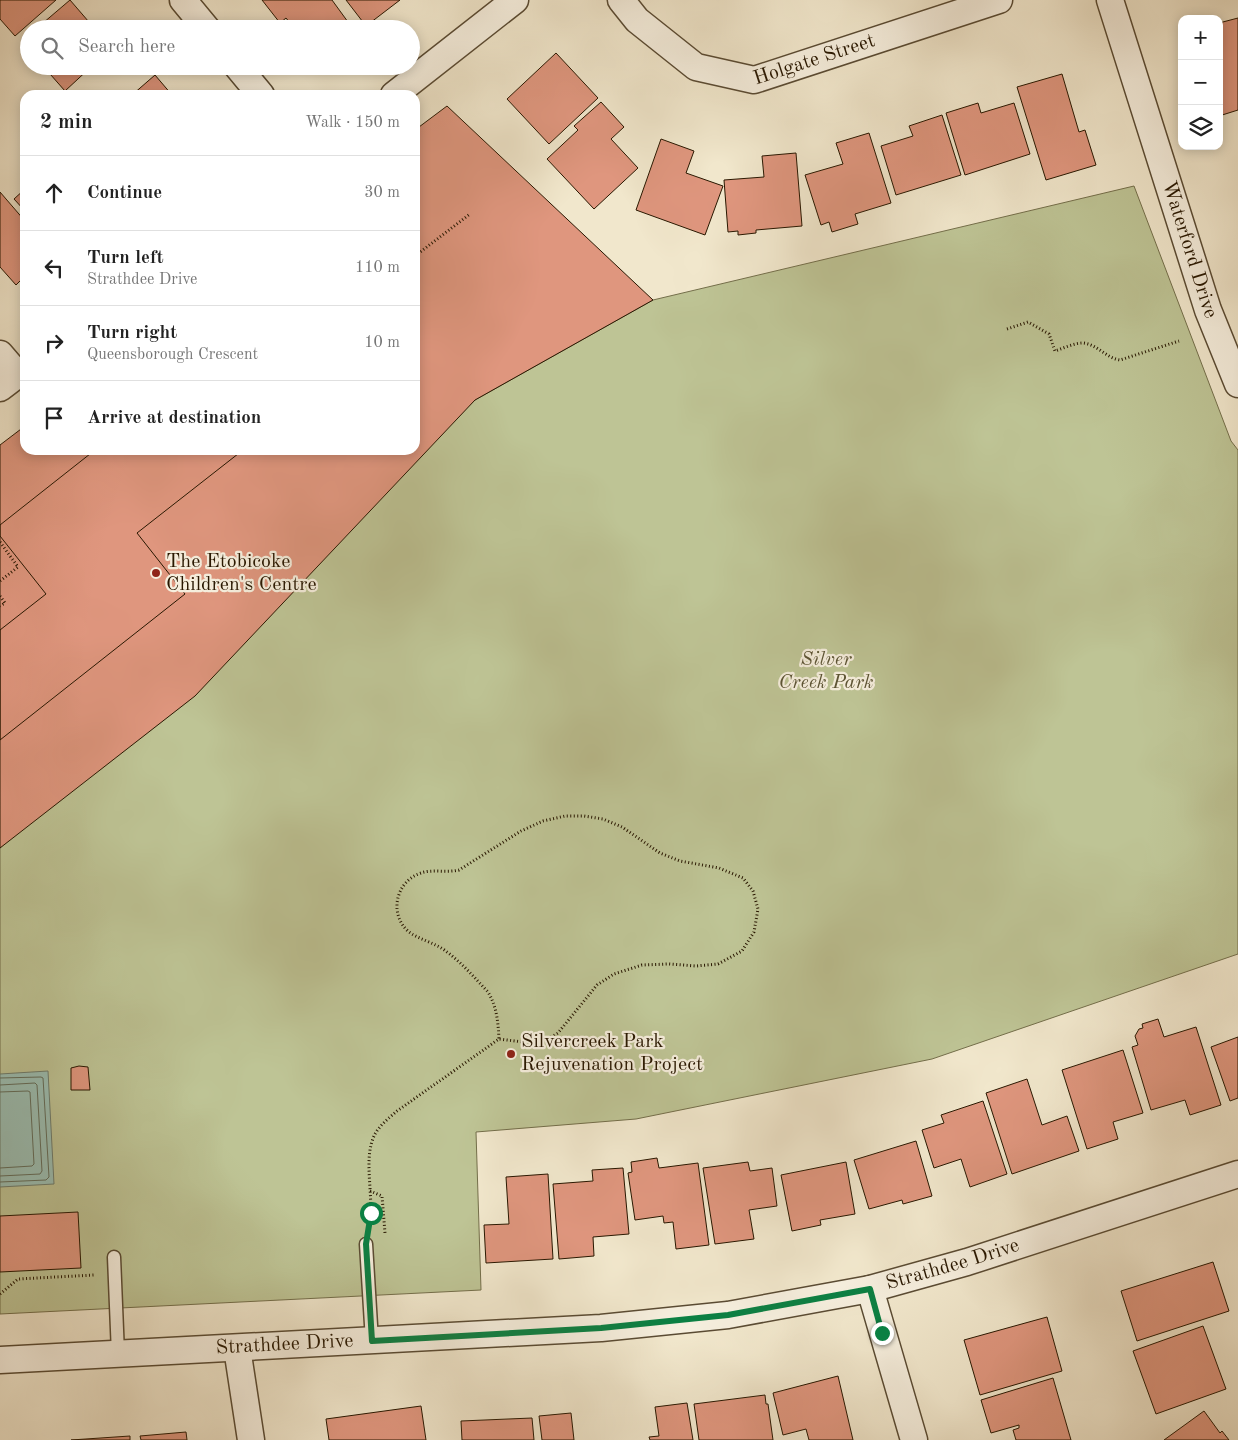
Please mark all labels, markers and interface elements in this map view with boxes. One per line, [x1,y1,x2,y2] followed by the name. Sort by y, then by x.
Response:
[1178,15,1223,150] map controls
[1178,15,1223,60] button: +
[20,20,420,75] search box
[751,31,878,89] street label: Holgate Street
[38,34,66,62] icon: search
[78,38,175,57] text: Search here
[1178,60,1223,105] button: −
[1178,105,1223,150] button: layers
[40,112,93,133] text: 2 min
[305,115,400,131] text: Walk · 150 m
[40,179,68,207] icon: ahead
[1158,179,1220,321] street label: Waterford Drive
[87,184,162,203] text: Continue
[364,185,400,201] text: 30 m
[87,249,164,268] text: Turn left
[40,254,68,282] icon: left
[355,260,400,276] text: 110 m
[87,272,197,288] text: Strathdee Drive
[87,324,177,343] text: Turn right
[40,329,68,357] icon: right
[364,335,400,351] text: 10 m
[87,347,258,363] text: Queensborough Crescent
[40,404,68,432] icon: arrive
[87,409,261,428] text: Arrive at destination
[166,552,317,595] place label: The Etobicoke Children's Centre
[150,567,162,579] marker: The Etobicoke Children's Centre
[778,650,874,693] park label: Silver Creek Park
[521,1032,703,1075] place label: Silvercreek Park Rejuvenation Project
[505,1048,517,1060] marker: Silvercreek Park Rejuvenation Project
[360,1202,383,1225] route start
[884,1236,1022,1294] street label: Strathdee Drive
[871,1322,894,1345] route end
[215,1331,354,1358] street label: Strathdee Drive

